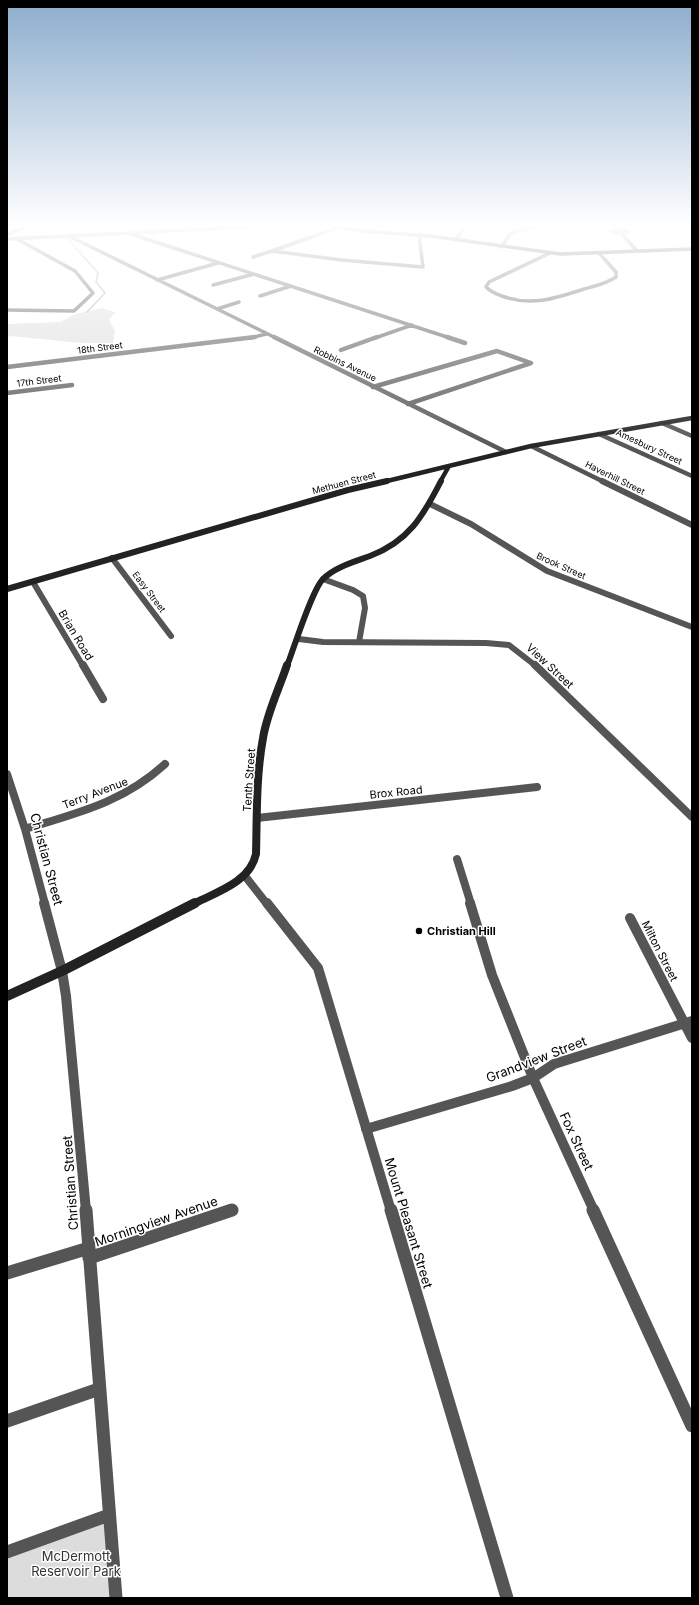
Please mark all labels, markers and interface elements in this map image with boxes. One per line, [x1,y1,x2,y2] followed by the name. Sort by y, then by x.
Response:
[77,339,123,356] street label: 18th Street
[312,344,378,384] street label: Robbins Avenue
[16,372,62,389] street label: 17th Street
[615,426,684,467] street label: Amesbury Street
[584,458,647,497] street label: Haverhill Street
[311,469,377,496] street label: Methuen Street
[535,550,588,581] street label: Brook Street
[131,569,168,614] street label: Easy Street
[55,607,97,663] street label: Brian Road
[523,641,577,692] street label: View Street
[240,747,258,812] street label: Tenth Street
[60,774,130,812] street label: Terry Avenue
[369,782,423,802] street label: Brox Road
[27,811,67,907] street label: Christian Street
[639,918,681,984] street label: Milton Street
[427,924,496,938] place label: Christian Hill
[414,926,424,936] marker: Christian Hill
[483,1032,589,1086] street label: Grandview Street
[557,1109,597,1173] street label: Fox Street
[59,1135,81,1231] street label: Christian Street
[382,1156,436,1290] street label: Mount Pleasant Street
[92,1192,220,1250] street label: Morningview Avenue
[31,1548,121,1579] park label: McDermott Reservoir Park

